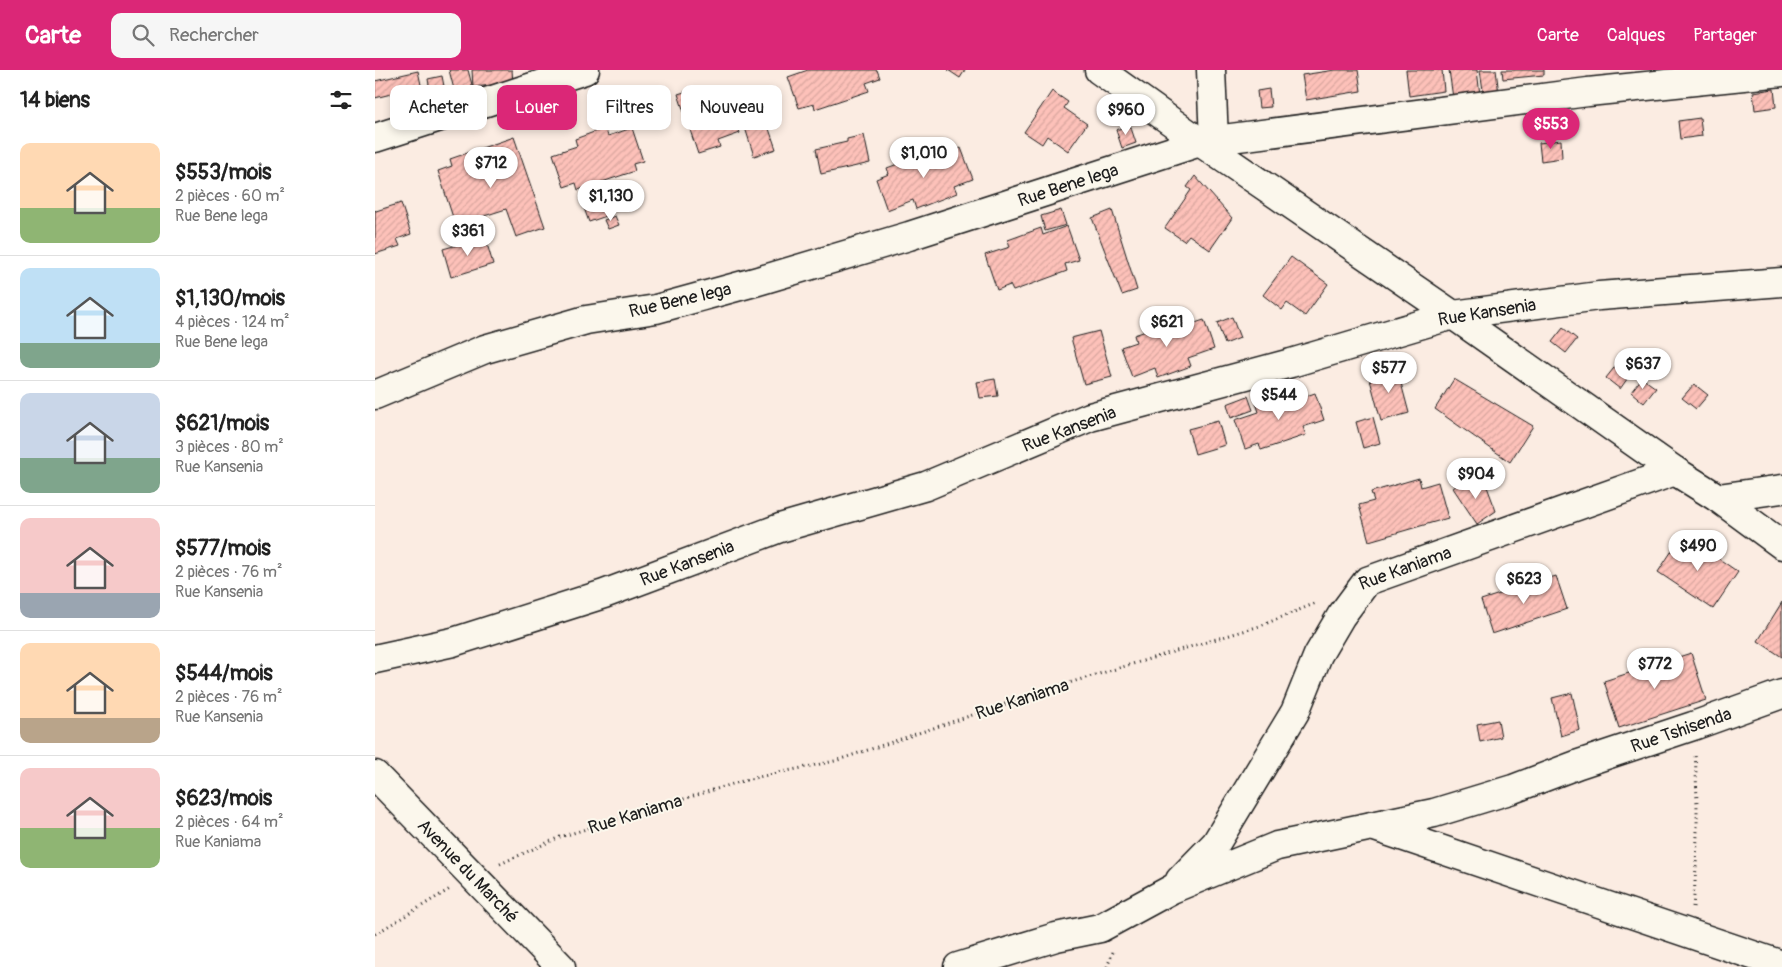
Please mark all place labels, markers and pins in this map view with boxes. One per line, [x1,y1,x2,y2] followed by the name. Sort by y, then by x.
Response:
[1096,93,1156,136] pin: $960
[1521,108,1581,150] pin: $553
[883,136,965,179] pin: $1,010
[461,146,521,189] pin: $712
[570,180,652,222] pin: $1,130
[438,214,498,257] pin: $361
[1137,306,1197,348] pin: $621
[1613,348,1673,390] pin: $637
[1359,352,1419,394] pin: $577
[1249,378,1309,421] pin: $544
[1446,458,1506,500] pin: $904
[1668,530,1728,572] pin: $490
[1494,562,1554,605] pin: $623
[1625,648,1685,690] pin: $772

